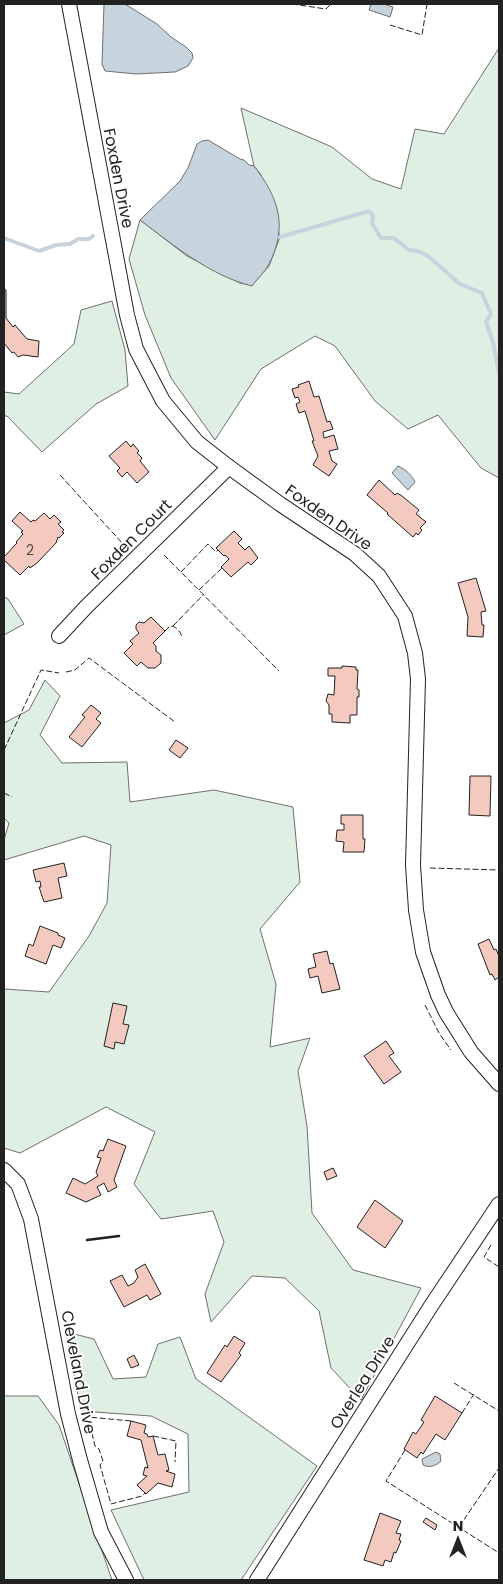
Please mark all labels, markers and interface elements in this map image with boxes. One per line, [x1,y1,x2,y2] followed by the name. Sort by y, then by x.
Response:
[98,126,139,230] street label: Foxden Drive
[281,479,377,556] street label: Foxden Drive
[86,494,177,585] street label: Foxden Court
[26,540,34,560] house number: 2
[55,1308,102,1436] street label: Cleveland Drive
[324,1331,400,1434] street label: Overlea Drive
[433,1514,483,1564] north arrow
[453,1516,463,1536] text: N

